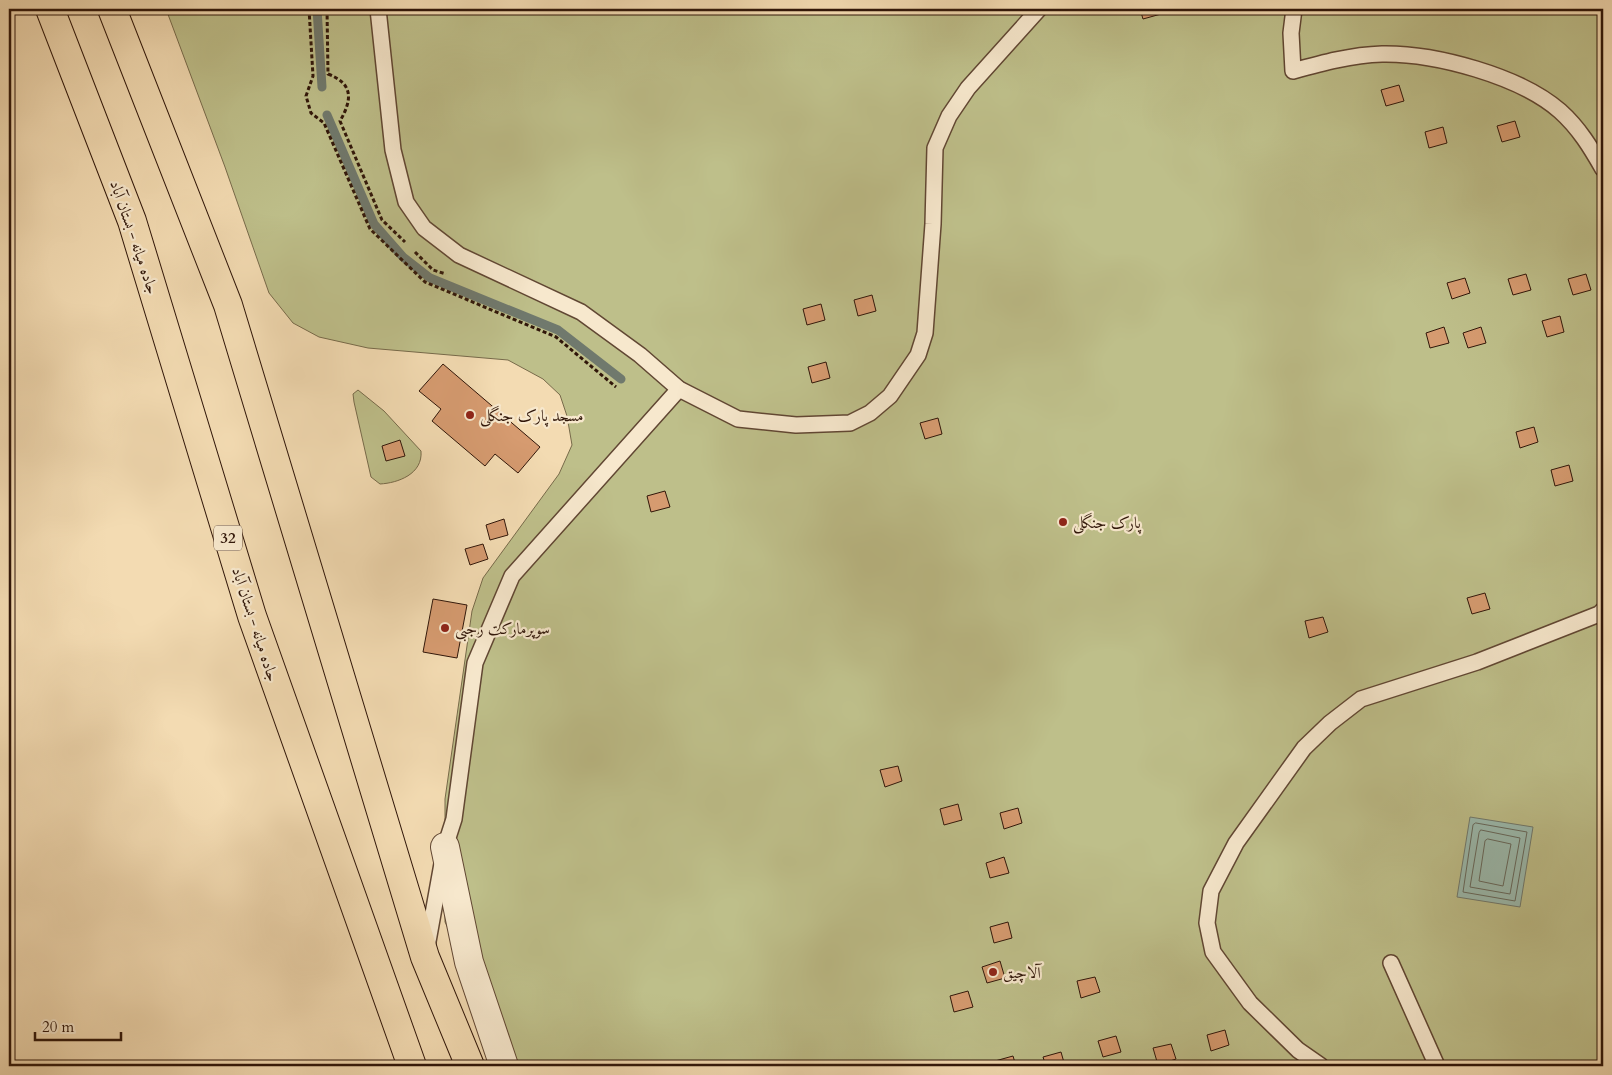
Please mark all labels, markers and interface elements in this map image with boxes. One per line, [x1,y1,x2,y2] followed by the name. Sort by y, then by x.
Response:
[104,177,164,297] street label: جاده میانه - بستان آباد
[480,405,583,427] place label: مسجد پارک جنگلی
[464,409,476,421] marker: مسجد پارک جنگلی
[1073,512,1142,534] place label: پارک جنگلی
[1057,516,1069,528] marker: پارک جنگلی
[214,526,242,550] road number: 32
[226,564,284,684] street label: جاده میانه - بستان آباد
[455,618,550,642] place label: سوپرمارکت رجبی
[439,622,451,634] marker: سوپرمارکت رجبی
[1003,962,1042,984] place label: آلاچیق
[987,966,999,978] marker: آلاچیق
[35,1010,121,1042] scale bar
[42,1017,74,1037] text: 20 m

